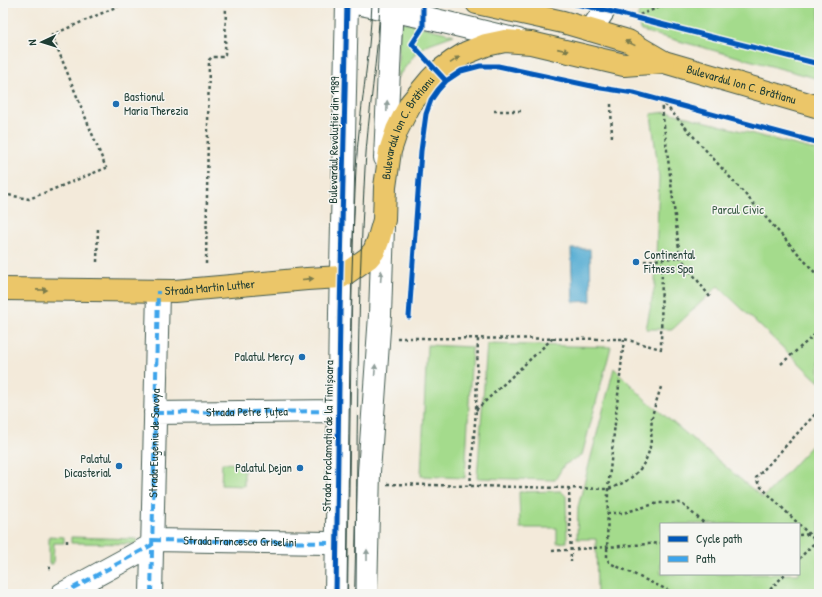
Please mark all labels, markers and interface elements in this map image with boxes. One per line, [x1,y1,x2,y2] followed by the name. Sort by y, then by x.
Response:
[22,22,62,62] north arrow
[25,39,39,46] text: N
[624,40,636,46] one-way arrow
[557,47,569,53] one-way arrow
[450,56,460,64] one-way arrow
[685,60,799,108] street label: Bulevardul Ion C. Brătianu
[377,72,438,180] street label: Bulevardul Ion C. Brătianu
[324,76,343,204] street label: Bulevardul Revoluției din 1989
[124,88,188,119] place label: Bastionul Maria Therezia
[111,99,121,109] marker: Bastionul Maria Therezia
[384,99,390,112] one-way arrow
[712,201,764,218] park label: Parcul Civic
[643,246,696,277] place label: Continental Fitness Spa
[631,257,641,267] marker: Continental Fitness Spa
[378,270,385,282] one-way arrow
[165,275,256,299] street label: Strada Martin Luther
[302,276,314,282] one-way arrow
[36,287,49,293] one-way arrow
[234,348,294,365] place label: Palatul Mercy
[297,352,307,362] marker: Palatul Mercy
[318,360,337,512] street label: Strada Proclamația de la Timișoara
[372,364,379,376] one-way arrow
[144,388,164,498] street label: Strada Eugeniu de Savoya
[206,403,288,420] street label: Strada Petre Țuțea
[65,450,112,481] place label: Palatul Dicasterial
[235,459,292,476] place label: Palatul Dejan
[114,461,124,471] marker: Palatul Dicasterial
[295,463,305,473] marker: Palatul Dejan
[660,523,800,575] legend
[696,530,742,547] text: Cycle path
[183,532,297,550] street label: Strada Francesco Griselini
[364,548,370,561] one-way arrow
[696,550,716,567] text: Path

